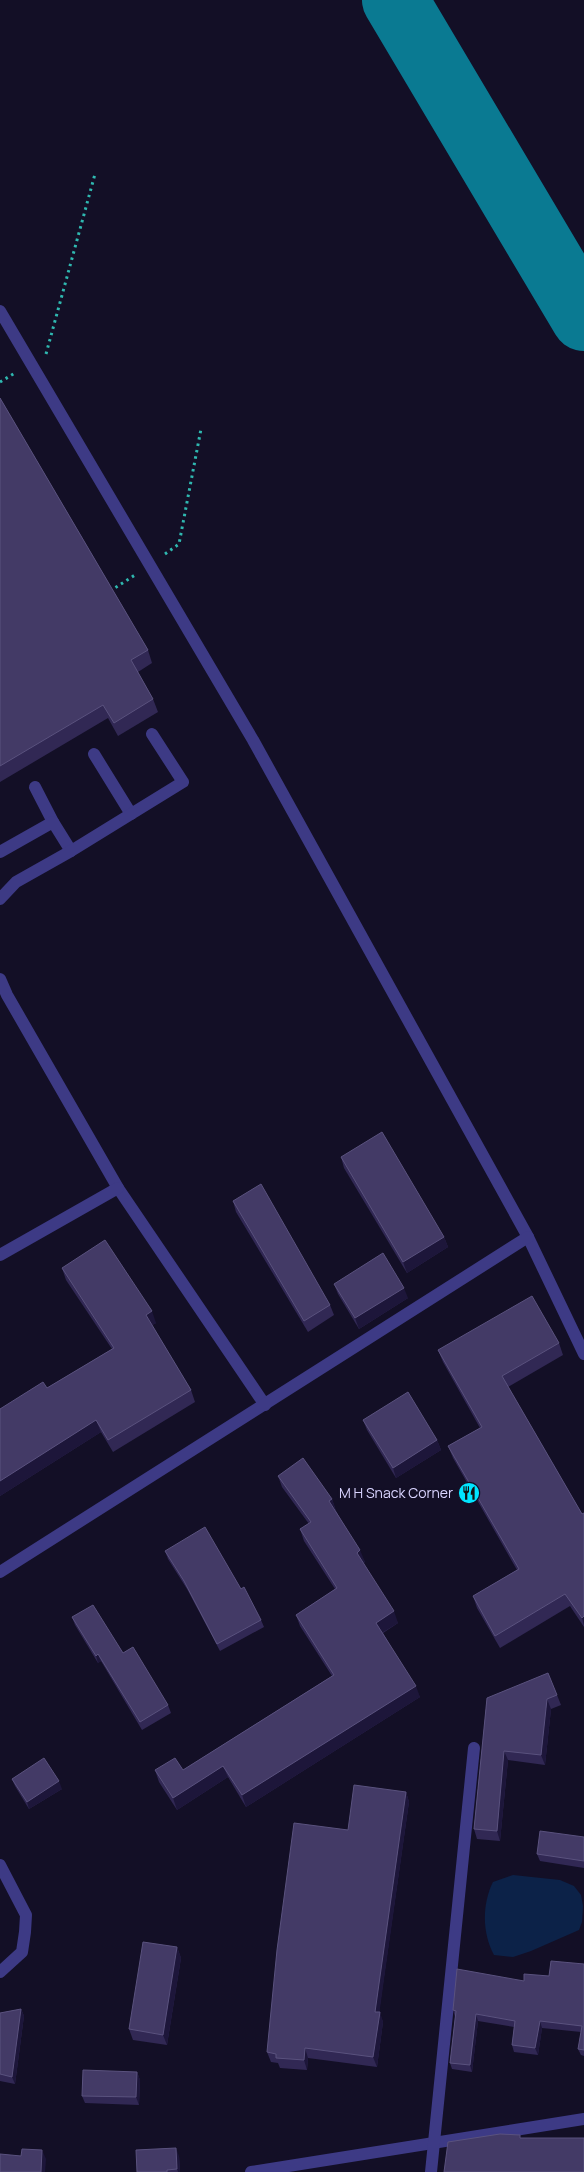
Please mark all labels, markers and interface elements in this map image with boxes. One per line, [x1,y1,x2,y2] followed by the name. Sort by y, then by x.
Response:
[457,1481,481,1505] restaurant icon: M H Snack Corner
[339,1483,453,1502] place label: M H Snack Corner

